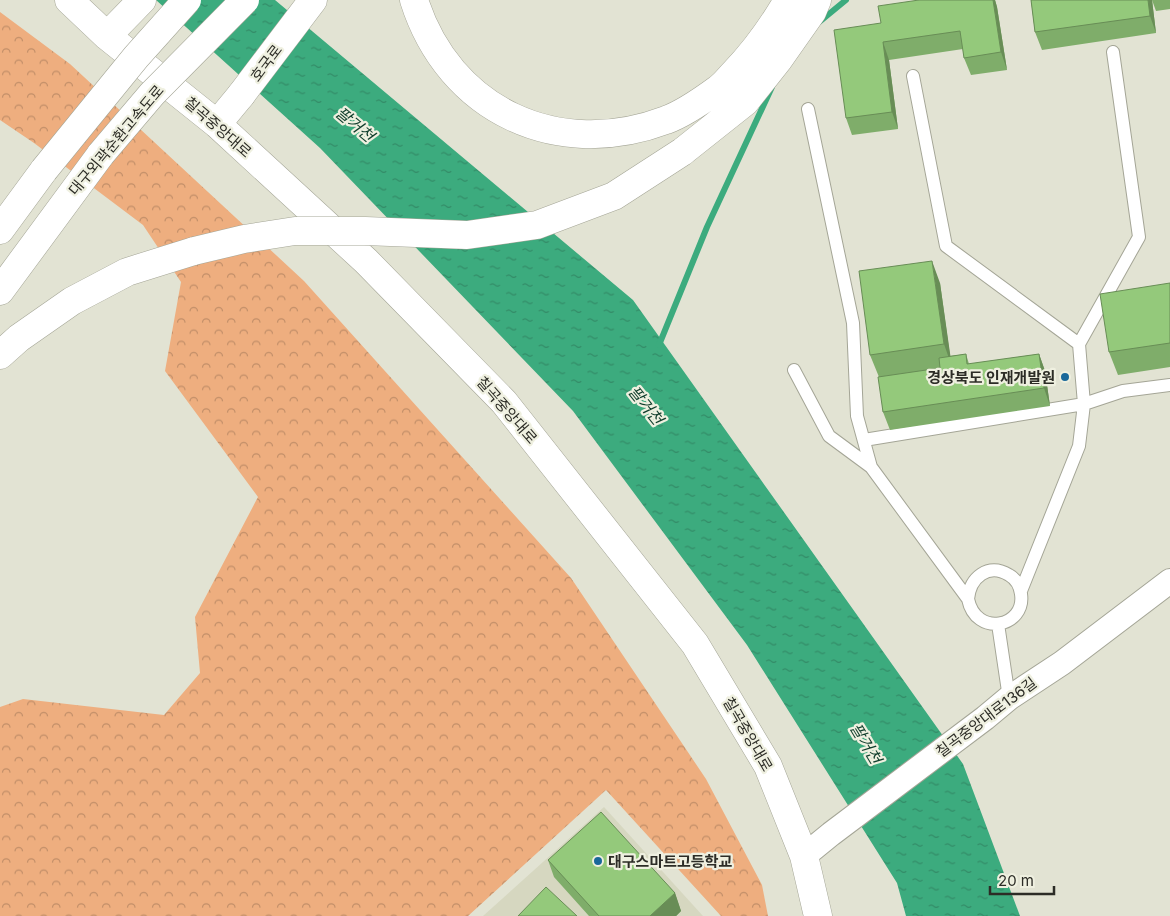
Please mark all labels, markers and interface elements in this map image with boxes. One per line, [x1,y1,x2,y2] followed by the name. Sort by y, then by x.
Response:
[246,41,286,85] street label: 호국로
[64,81,168,199] street label: 대구외곽순환고속도로
[181,93,255,161] street label: 칠곡중앙대로
[332,102,380,147] water label: 팔거천
[927,368,1055,387] place label: 경상북도 인재개발원
[1059,371,1071,383] marker: 경상북도 인재개발원
[473,373,541,447] street label: 칠곡중앙대로
[624,382,669,430] water label: 팔거천
[932,673,1040,761] street label: 칠곡중앙대로136길
[719,693,777,775] street label: 칠곡중앙대로
[846,719,887,769] water label: 팔거천
[608,852,732,871] place label: 대구스마트고등학교
[592,855,604,867] marker: 대구스마트고등학교
[990,864,1054,896] scale bar
[998,871,1034,890] text: 20 m

